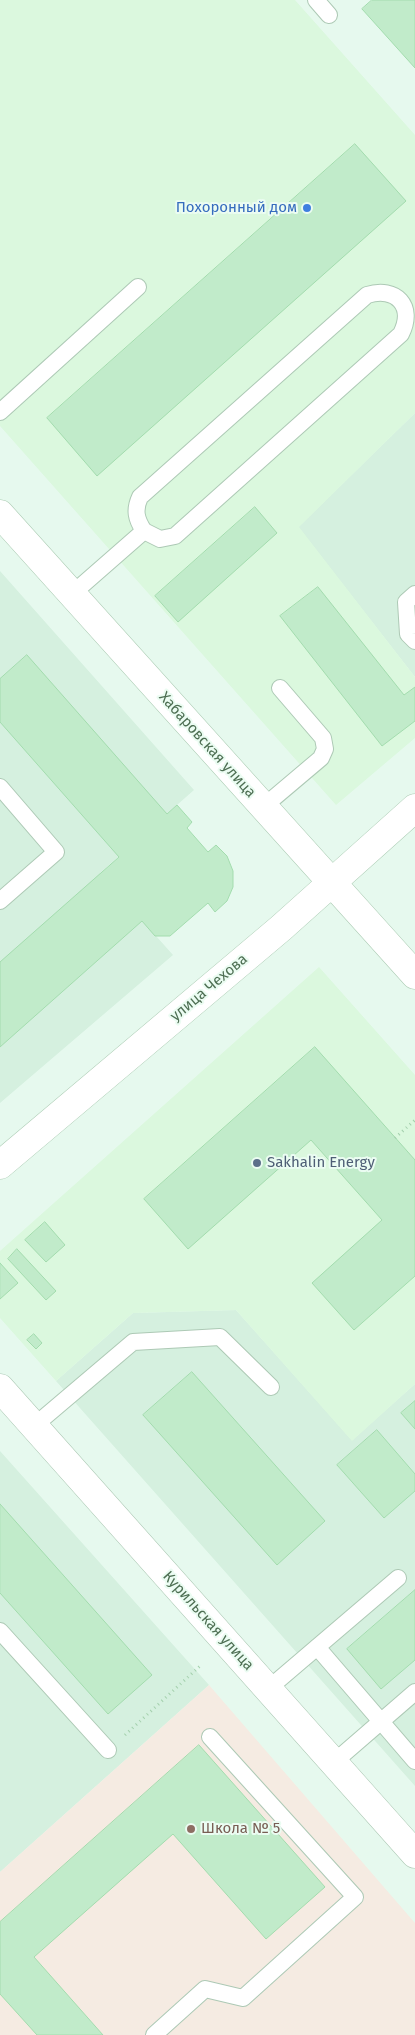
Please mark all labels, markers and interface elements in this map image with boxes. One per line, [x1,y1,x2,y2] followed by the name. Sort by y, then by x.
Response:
[176,199,297,217] place label: Похоронный дом
[301,202,313,214] marker: Похоронный дом
[155,689,259,801] street label: Хабаровская улица
[167,950,251,1026] street label: улица Чехова
[267,1154,375,1172] place label: Sakhalin Energy
[251,1157,263,1169] marker: Sakhalin Energy
[159,1568,257,1674] street label: Курильская улица
[201,1820,280,1838] place label: Школа № 5
[185,1823,197,1835] marker: Школа № 5

